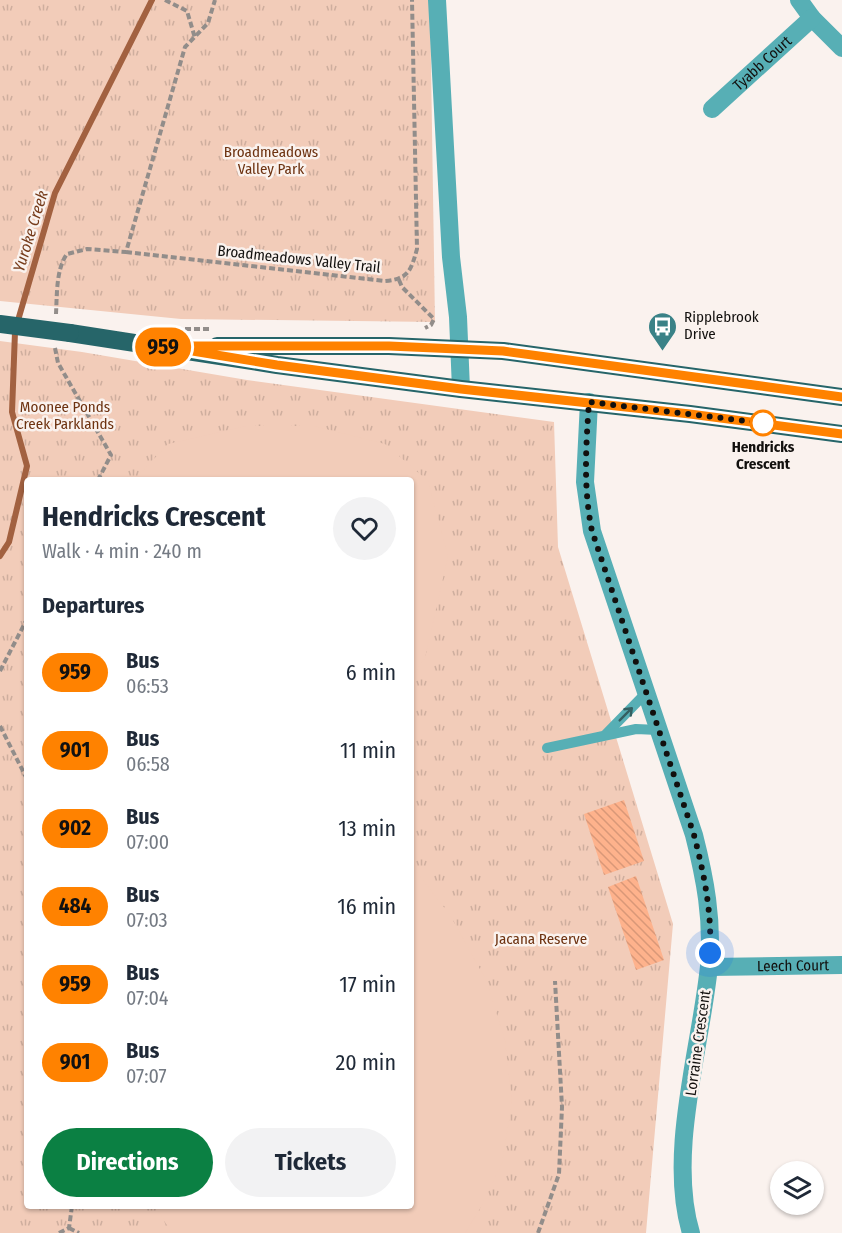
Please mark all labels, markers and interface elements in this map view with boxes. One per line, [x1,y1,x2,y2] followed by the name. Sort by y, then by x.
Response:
[729,32,795,94] street label: Tyabb Court
[224,143,318,178] park label: Broadmeadows Valley Park
[9,188,52,274] water label: Yuroke Creek
[217,241,382,277] street label: Broadmeadows Valley Trail
[684,308,759,343] place label: Ripplebrook Drive
[647,310,679,352] bus stop icon: Ripplebrook Drive
[128,328,198,366] line badge: 959
[147,334,179,360] text: 959
[16,398,114,433] park label: Moonee Ponds Creek Parklands
[750,410,776,436] marker: Hendricks Crescent
[732,438,795,473] place label: Hendricks Crescent
[333,497,396,560] button: heart
[42,500,266,533] text: Hendricks Crescent
[42,539,202,563] text: Walk · 4 min · 240 m
[42,592,144,619] text: Departures
[126,647,159,674] text: Bus
[59,659,91,685] text: 959
[346,659,396,686] text: 6 min
[126,674,169,698] text: 06:53
[619,707,634,722] one-way arrow
[126,725,159,752] text: Bus
[60,737,90,763] text: 901
[340,737,396,764] text: 11 min
[126,752,170,776] text: 06:58
[126,803,159,830] text: Bus
[59,815,91,841] text: 902
[338,815,396,842] text: 13 min
[126,830,169,854] text: 07:00
[126,881,159,908] text: Bus
[59,893,91,919] text: 484
[337,893,396,920] text: 16 min
[126,908,168,932] text: 07:03
[495,930,587,948] park label: Jacana Reserve
[695,938,725,968] your location
[757,956,829,975] street label: Leech Court
[126,959,159,986] text: Bus
[59,971,91,997] text: 959
[339,971,396,998] text: 17 min
[126,986,169,1010] text: 07:04
[682,989,714,1097] street label: Lorraine Crescent
[126,1037,159,1064] text: Bus
[60,1049,90,1075] text: 901
[336,1049,396,1076] text: 20 min
[126,1064,167,1088] text: 07:07
[42,1128,213,1197] button: Directions
[225,1128,396,1197] button: Tickets
[770,1161,824,1215] map controls
[770,1161,824,1215] button: layers

